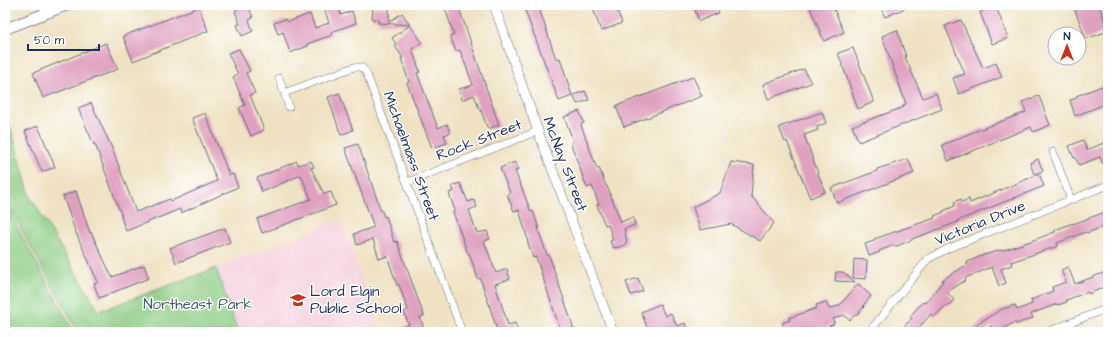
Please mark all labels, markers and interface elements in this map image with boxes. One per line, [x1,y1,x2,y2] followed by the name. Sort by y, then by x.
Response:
[28,26,99,52] scale bar
[1047,26,1087,66] north arrow
[1064,29,1071,44] text: N
[34,32,65,49] text: 50 m
[378,88,444,224] street label: Michaelmass Street
[433,114,525,166] street label: Rock Street
[536,114,593,215] street label: McNay Street
[932,195,1028,251] street label: Victoria Drive
[310,281,402,319] place label: Lord Elgin Public School
[289,291,307,309] school or university icon: Lord Elgin Public School
[143,294,253,315] park label: Northeast Park

